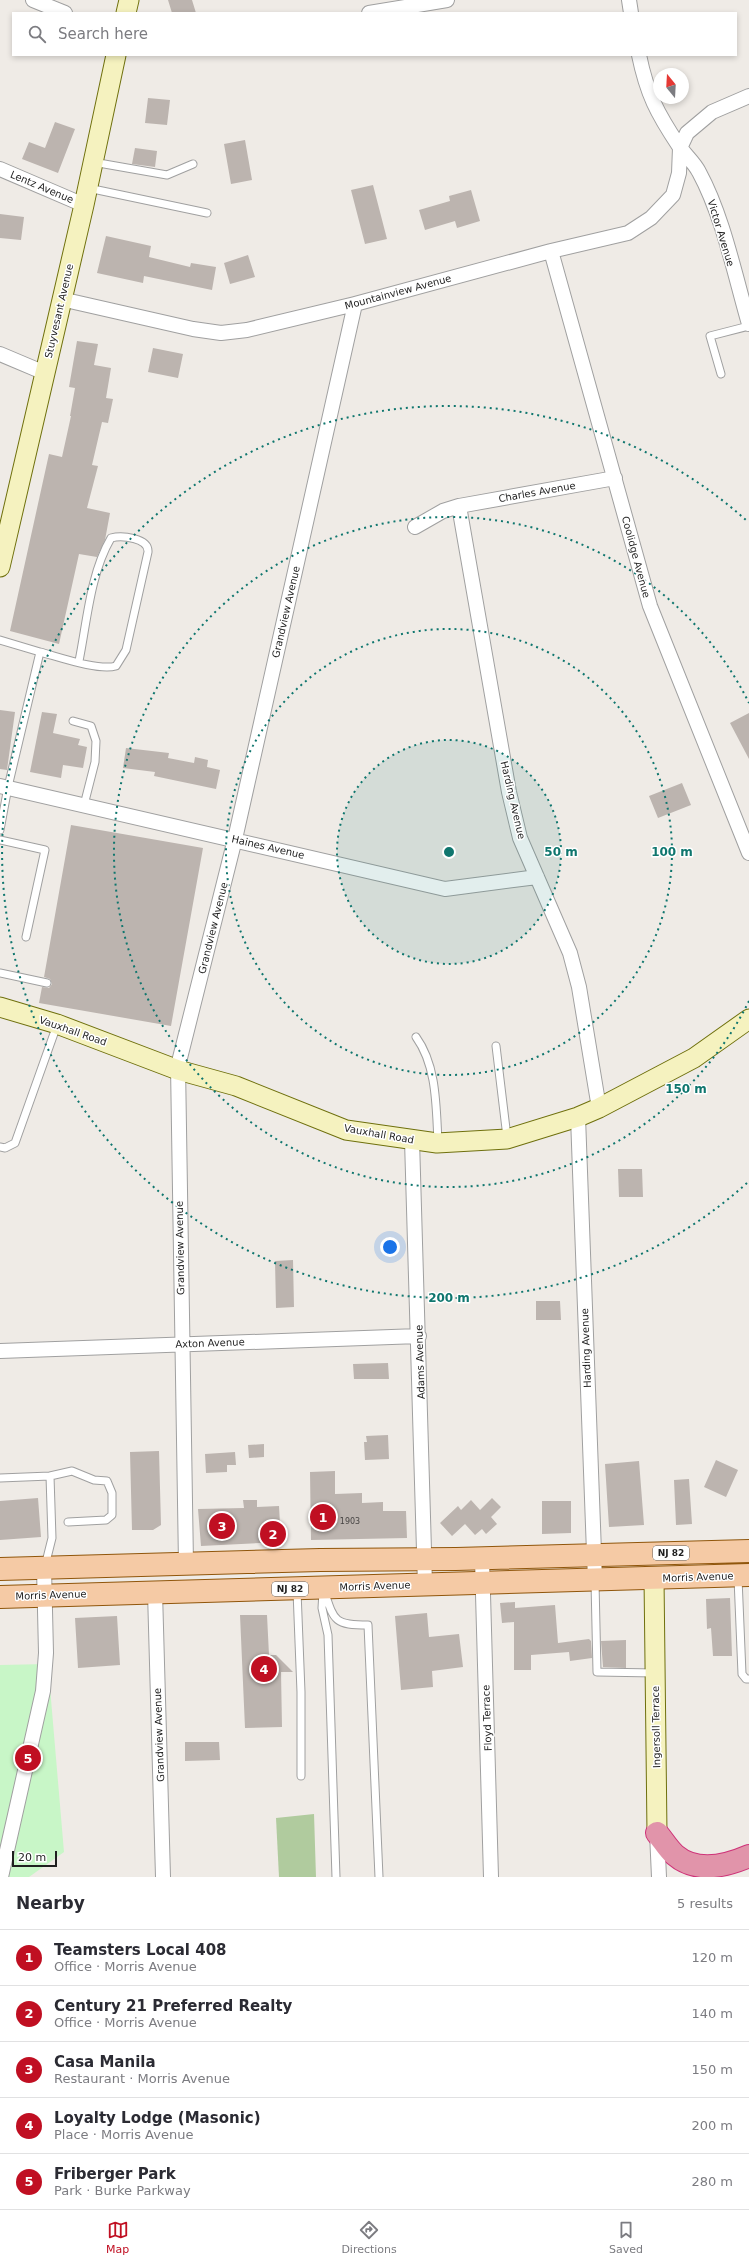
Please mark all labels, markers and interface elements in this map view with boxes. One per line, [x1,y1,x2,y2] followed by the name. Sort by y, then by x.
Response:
[12,12,737,56] search box
[26,23,48,45] icon: search
[58,25,148,43] text: Search here
[653,68,689,104] north arrow
[9,169,75,205] street label: Lentz Avenue
[706,198,736,268] street label: Victor Avenue
[43,263,75,359] street label: Stuyvesant Avenue
[343,272,453,312] street label: Mountainview Avenue
[498,480,576,504] street label: Charles Avenue
[620,515,652,599] street label: Coolidge Avenue
[270,565,302,659] street label: Grandview Avenue
[499,760,527,840] street label: Harding Avenue
[230,833,306,861] street label: Haines Avenue
[442,845,456,859] centre of rings
[544,845,578,859] text: 50 m
[651,845,693,859] text: 100 m
[196,881,230,975] street label: Grandview Avenue
[38,1014,108,1048] street label: Vauxhall Road
[665,1082,707,1096] text: 150 m
[343,1122,415,1146] street label: Vauxhall Road
[174,1201,186,1295] street label: Grandview Avenue
[380,1237,400,1257] your location
[428,1291,470,1305] text: 200 m
[579,1308,593,1388] street label: Harding Avenue
[413,1325,427,1399] street label: Adams Avenue
[175,1336,245,1350] street label: Axton Avenue
[310,1502,336,1532] pin: 1
[209,1511,235,1541] pin: 3
[340,1517,360,1526] house number: 1903
[260,1519,286,1549] pin: 2
[653,1546,689,1560] road number: NJ 82
[662,1570,734,1584] street label: Morris Avenue
[339,1579,411,1593] street label: Morris Avenue
[272,1582,308,1596] road number: NJ 82
[15,1588,87,1602] street label: Morris Avenue
[251,1654,277,1684] pin: 4
[480,1685,494,1751] street label: Floyd Terrace
[650,1686,662,1768] street label: Ingersoll Terrace
[152,1688,166,1782] street label: Grandview Avenue
[15,1743,41,1773] pin: 5
[12,1849,57,1868] scale bar
[18,1851,46,1864] text: 20 m
[16,1893,85,1913] text: Nearby
[677,1896,733,1911] text: 5 results
[54,1941,227,1959] text: Teamsters Local 408
[24,1950,34,1965] text: 1
[691,1950,733,1965] text: 120 m
[54,1959,197,1974] text: Office · Morris Avenue
[54,1997,292,2015] text: Century 21 Preferred Realty
[24,2006,34,2021] text: 2
[691,2006,733,2021] text: 140 m
[54,2015,197,2030] text: Office · Morris Avenue
[54,2053,156,2071] text: Casa Manila
[24,2062,34,2077] text: 3
[691,2062,733,2077] text: 150 m
[54,2071,230,2086] text: Restaurant · Morris Avenue
[54,2109,261,2127] text: Loyalty Lodge (Masonic)
[24,2118,34,2133] text: 4
[691,2118,733,2133] text: 200 m
[54,2127,193,2142] text: Place · Morris Avenue
[54,2165,176,2183] text: Friberger Park
[24,2174,34,2189] text: 5
[691,2174,733,2189] text: 280 m
[54,2183,191,2198] text: Park · Burke Parkway
[106,2219,129,2256] tab: Map
[341,2219,397,2256] tab: Directions
[609,2219,643,2256] tab: Saved

